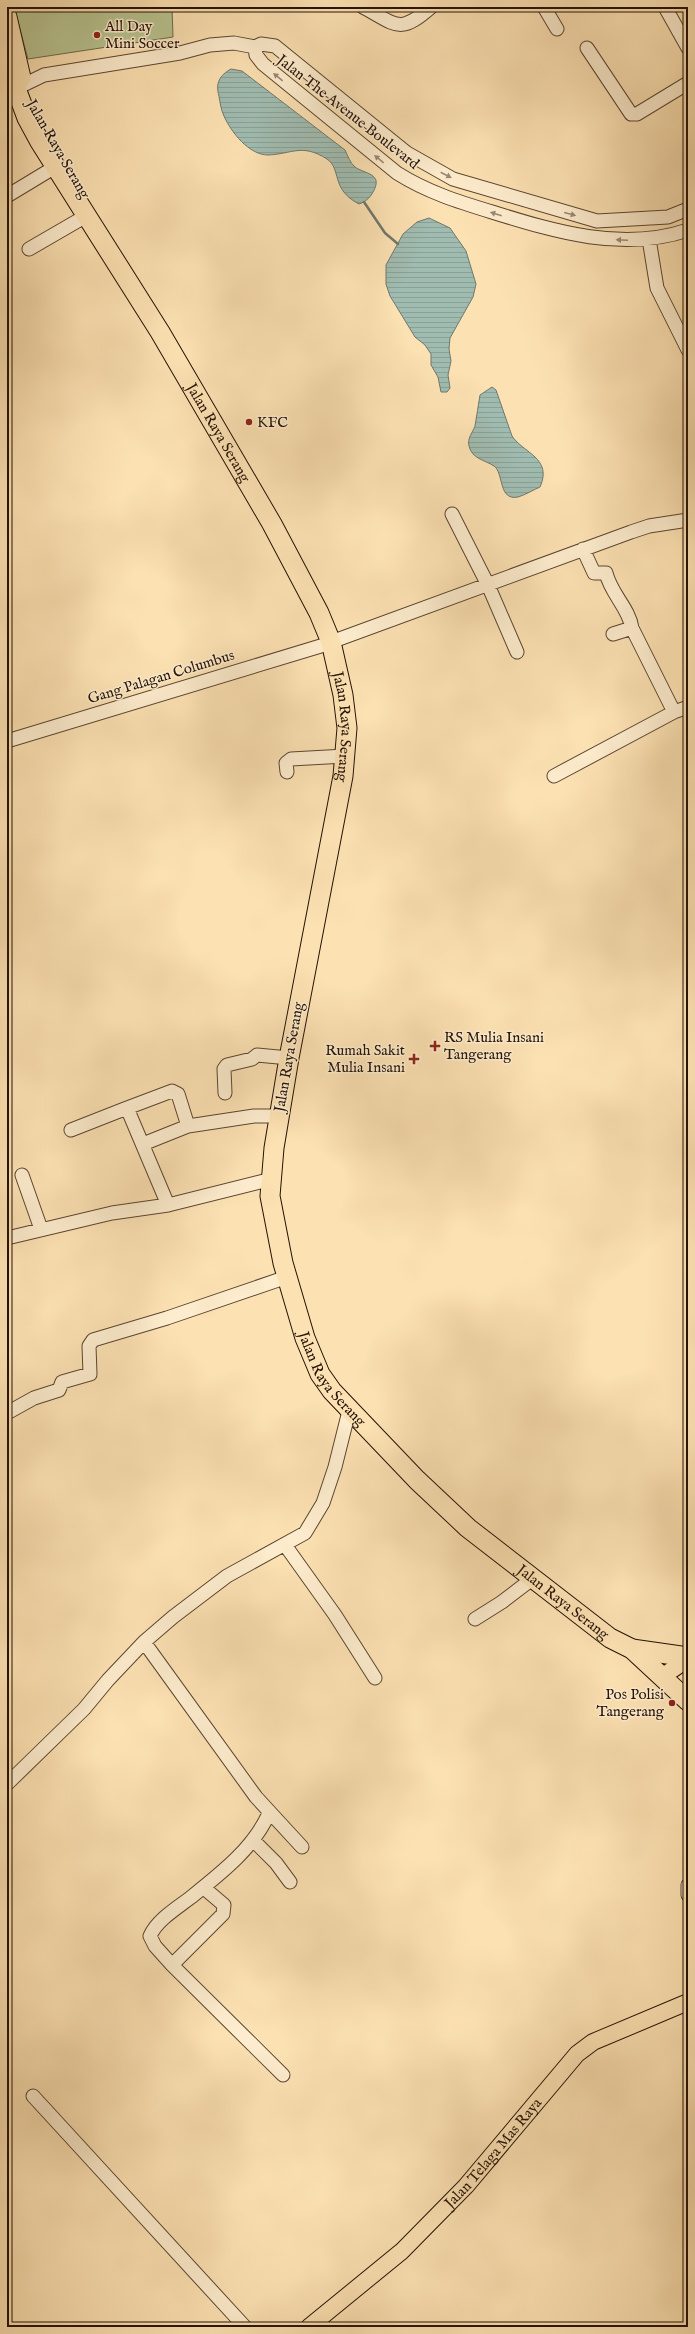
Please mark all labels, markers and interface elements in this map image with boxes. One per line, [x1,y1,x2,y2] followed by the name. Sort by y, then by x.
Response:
[104,17,180,53] place label: All Day Mini Soccer
[92,30,102,40] marker: All Day Mini Soccer
[271,49,424,174] street label: Jalan The Avenue Boulevard
[273,73,284,81] one-way arrow
[21,94,95,203] street label: Jalan Raya Serang
[374,154,385,163] one-way arrow
[440,172,452,178] one-way arrow
[489,210,501,216] one-way arrow
[564,211,576,217] one-way arrow
[615,237,628,243] one-way arrow
[181,378,255,486] street label: Jalan Raya Serang
[257,413,288,432] place label: KFC
[244,417,254,427] marker: KFC
[85,646,237,708] street label: Gang Palagan Columbus
[328,668,357,785] street label: Jalan Raya Serang
[270,1000,308,1115] street label: Jalan Raya Serang
[444,1028,544,1064] place label: RS Mulia Insani Tangerang
[429,1040,441,1052] marker: RS Mulia Insani Tangerang
[325,1041,405,1077] place label: Rumah Sakit Mulia Insani
[408,1053,420,1065] marker: Rumah Sakit Mulia Insani
[294,1327,371,1431] street label: Jalan Raya Serang
[512,1559,614,1644] street label: Jalan Raya Serang
[597,1685,665,1721] place label: Pos Polisi Tangerang
[667,1698,677,1708] marker: Pos Polisi Tangerang
[439,2093,546,2213] street label: Jalan Telaga Mas Raya

